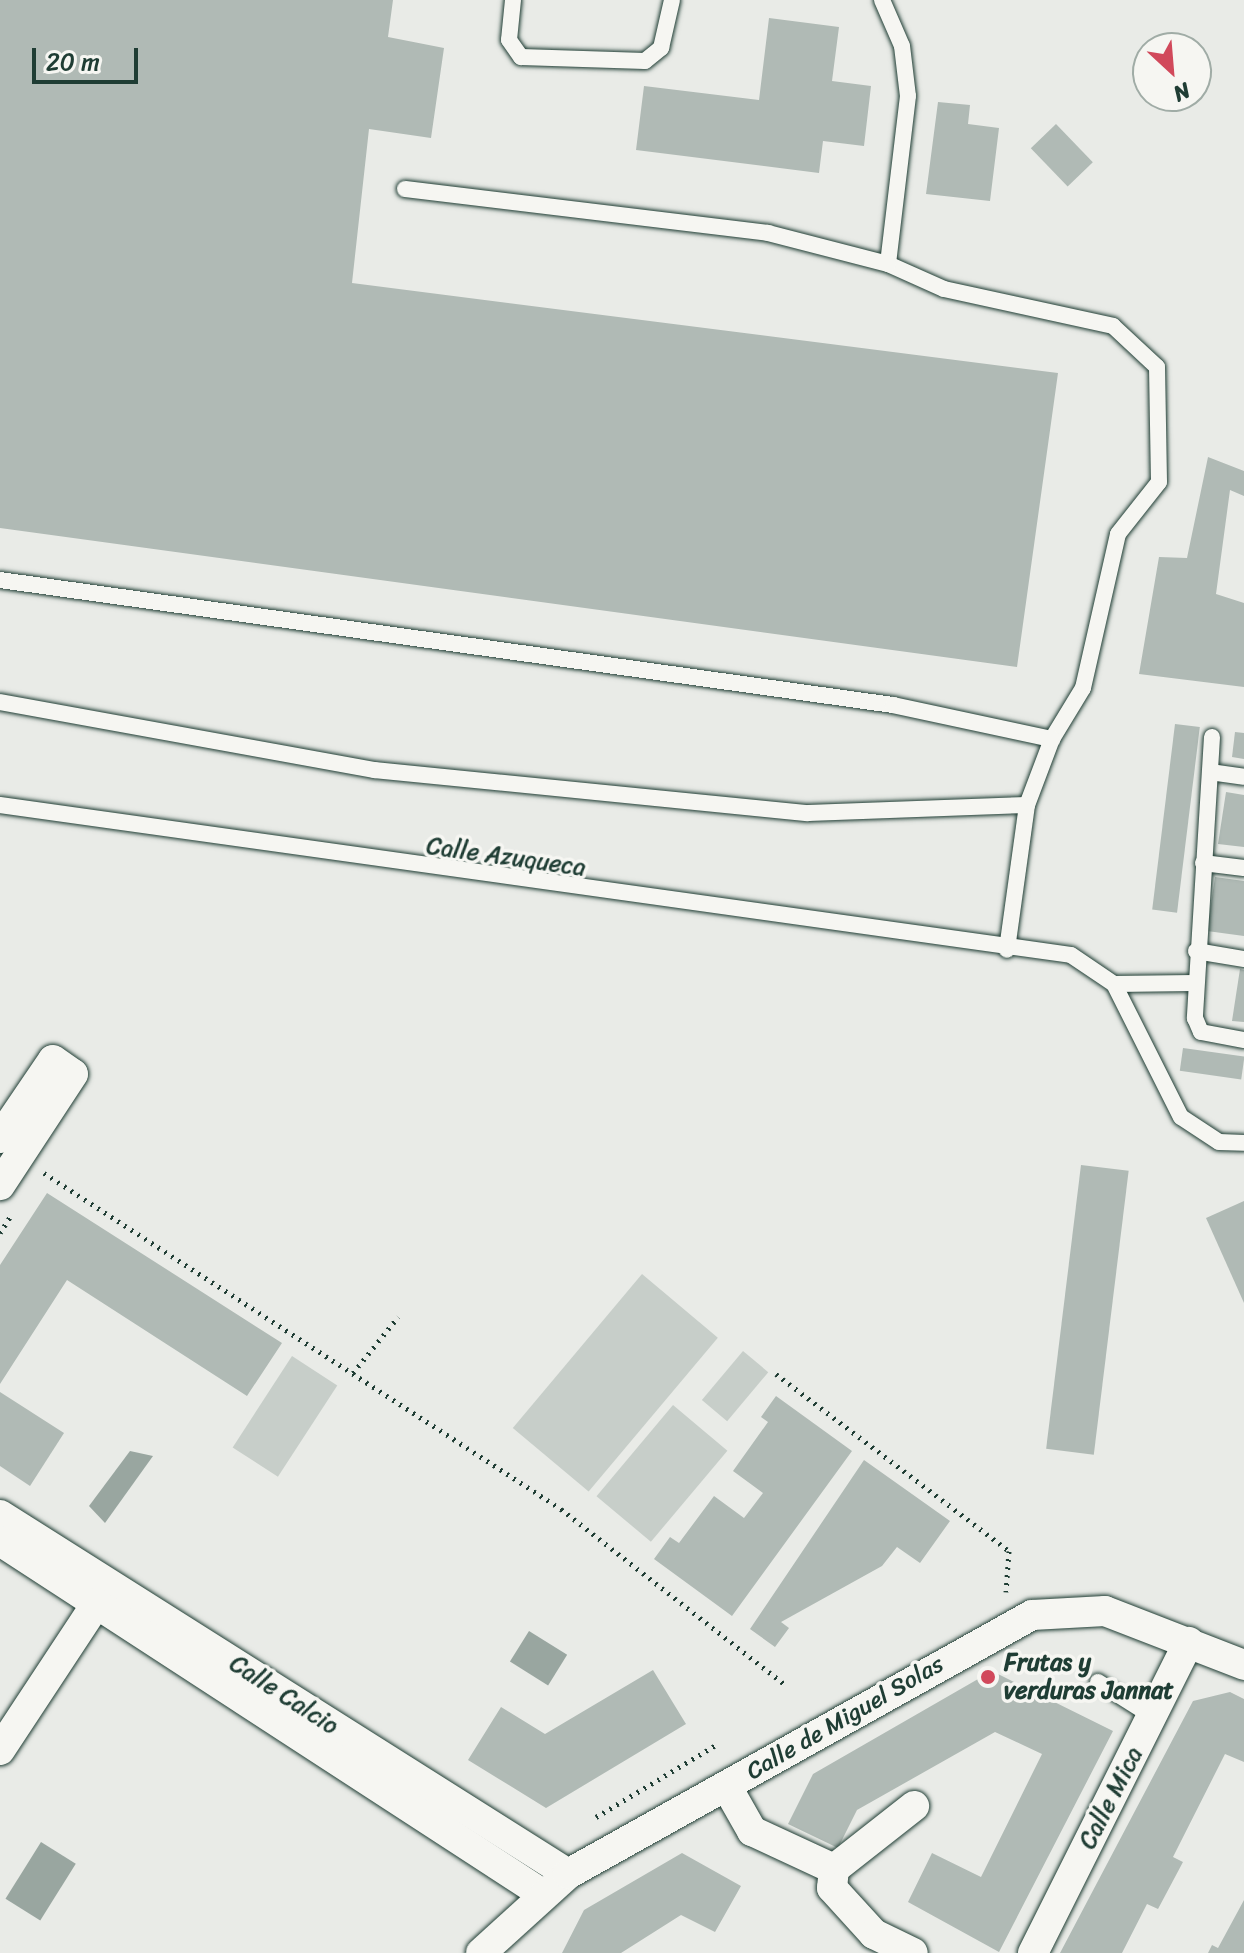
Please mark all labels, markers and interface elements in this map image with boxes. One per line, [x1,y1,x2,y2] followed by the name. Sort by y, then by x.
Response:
[36,32,142,82] scale bar
[1132,32,1212,112] north arrow
[46,41,100,83] text: 20 m
[1166,71,1197,113] text: N
[425,832,587,882] street label: Calle Azuqueca
[224,1649,344,1741] street label: Calle Calcio
[1004,1649,1173,1705] place label: Frutas y verduras Jannat
[741,1650,949,1786] street label: Calle de Miguel Solas
[979,1668,997,1686] marker: Frutas y verduras Jannat
[1073,1743,1149,1853] street label: Calle Mica

